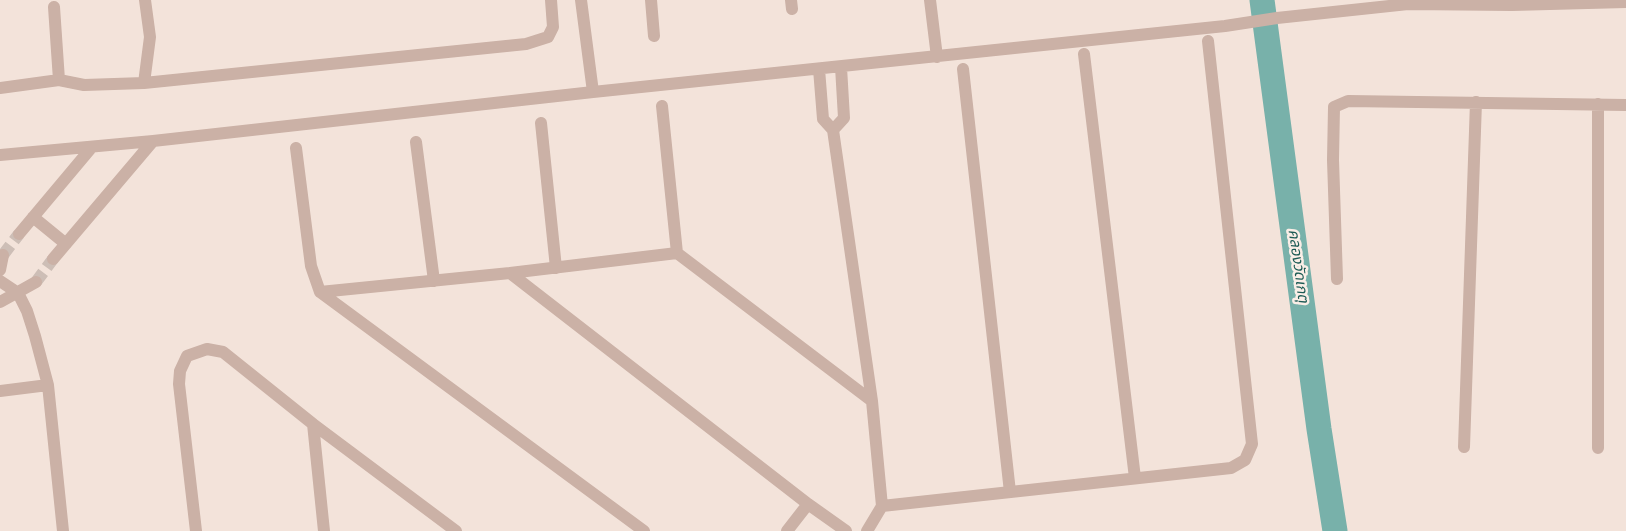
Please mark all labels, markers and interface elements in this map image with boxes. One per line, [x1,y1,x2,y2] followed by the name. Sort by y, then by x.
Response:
[1284,228,1312,304] water label: คลองวัดเกตุ

